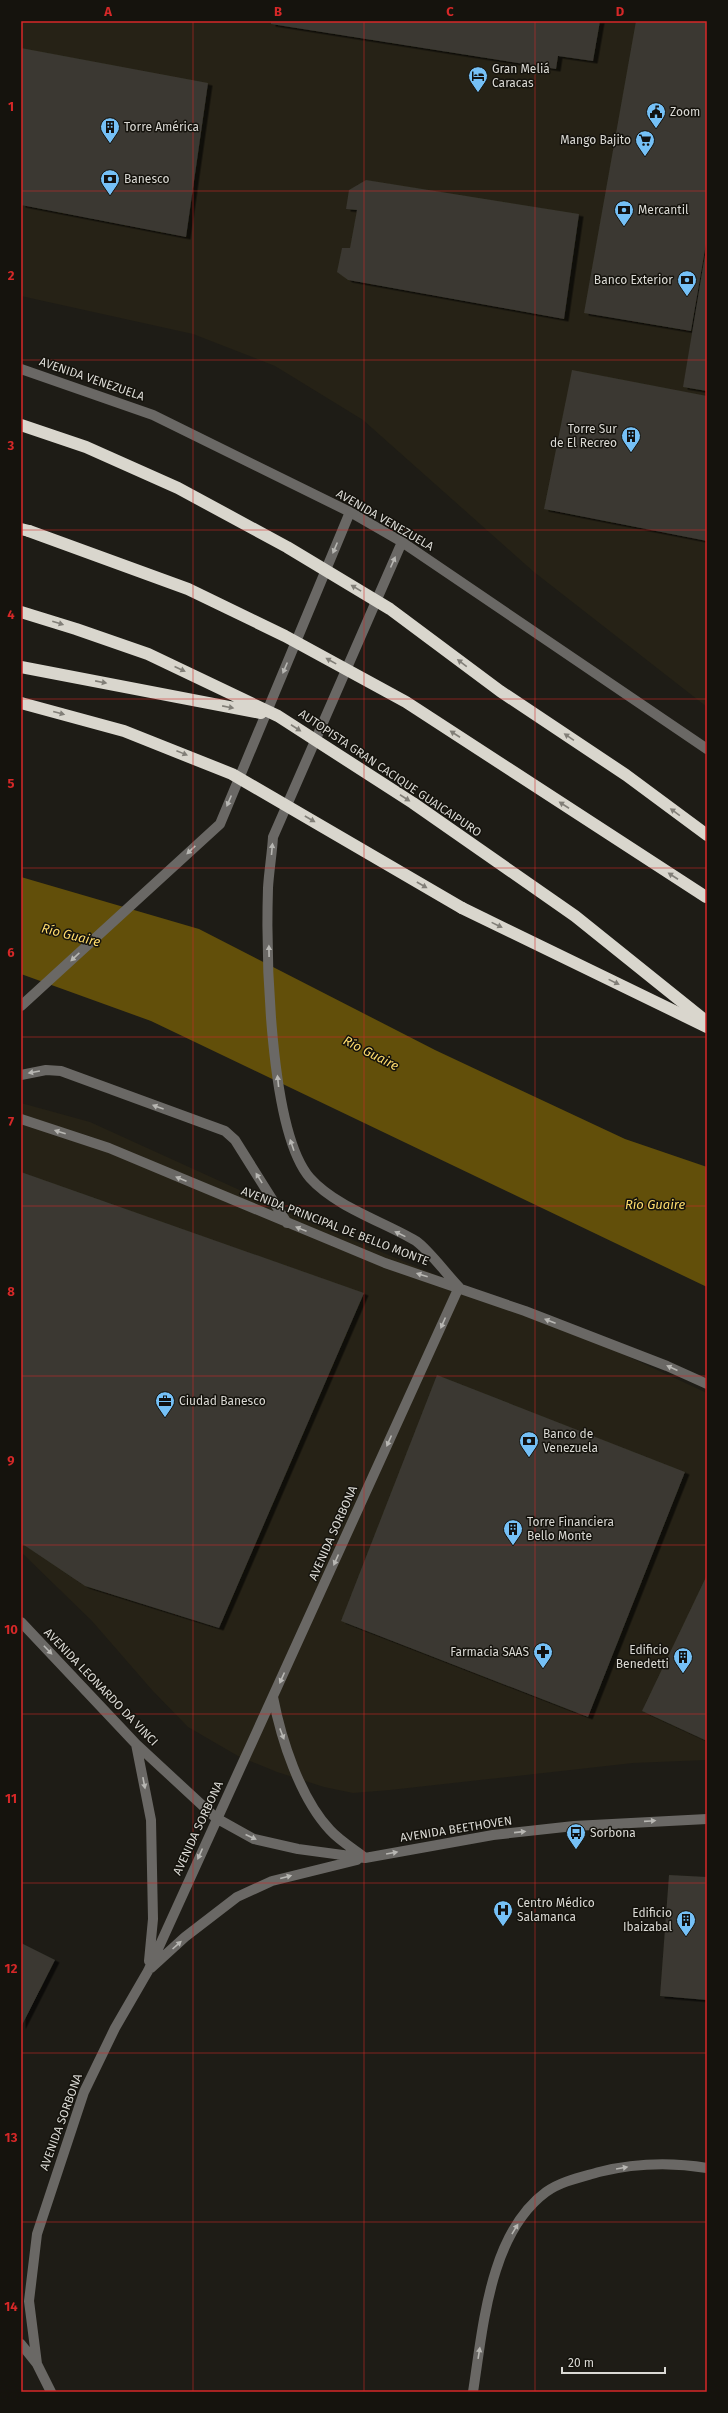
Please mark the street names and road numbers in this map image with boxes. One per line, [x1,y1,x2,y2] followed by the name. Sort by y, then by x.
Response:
[38,354,146,404] street label: AVENIDA VENEZUELA
[334,486,436,554] street label: AVENIDA VENEZUELA
[296,706,484,840] street label: AUTOPISTA GRAN CACIQUE GUAICAIPURO
[239,1184,431,1268] street label: AVENIDA PRINCIPAL DE BELLO MONTE
[306,1483,360,1582] street label: AVENIDA SORBONA
[41,1625,161,1749] street label: AVENIDA LEONARDO DA VINCI
[170,1779,226,1877] street label: AVENIDA SORBONA
[399,1813,513,1845] street label: AVENIDA BEETHOVEN
[37,2072,85,2172] street label: AVENIDA SORBONA

